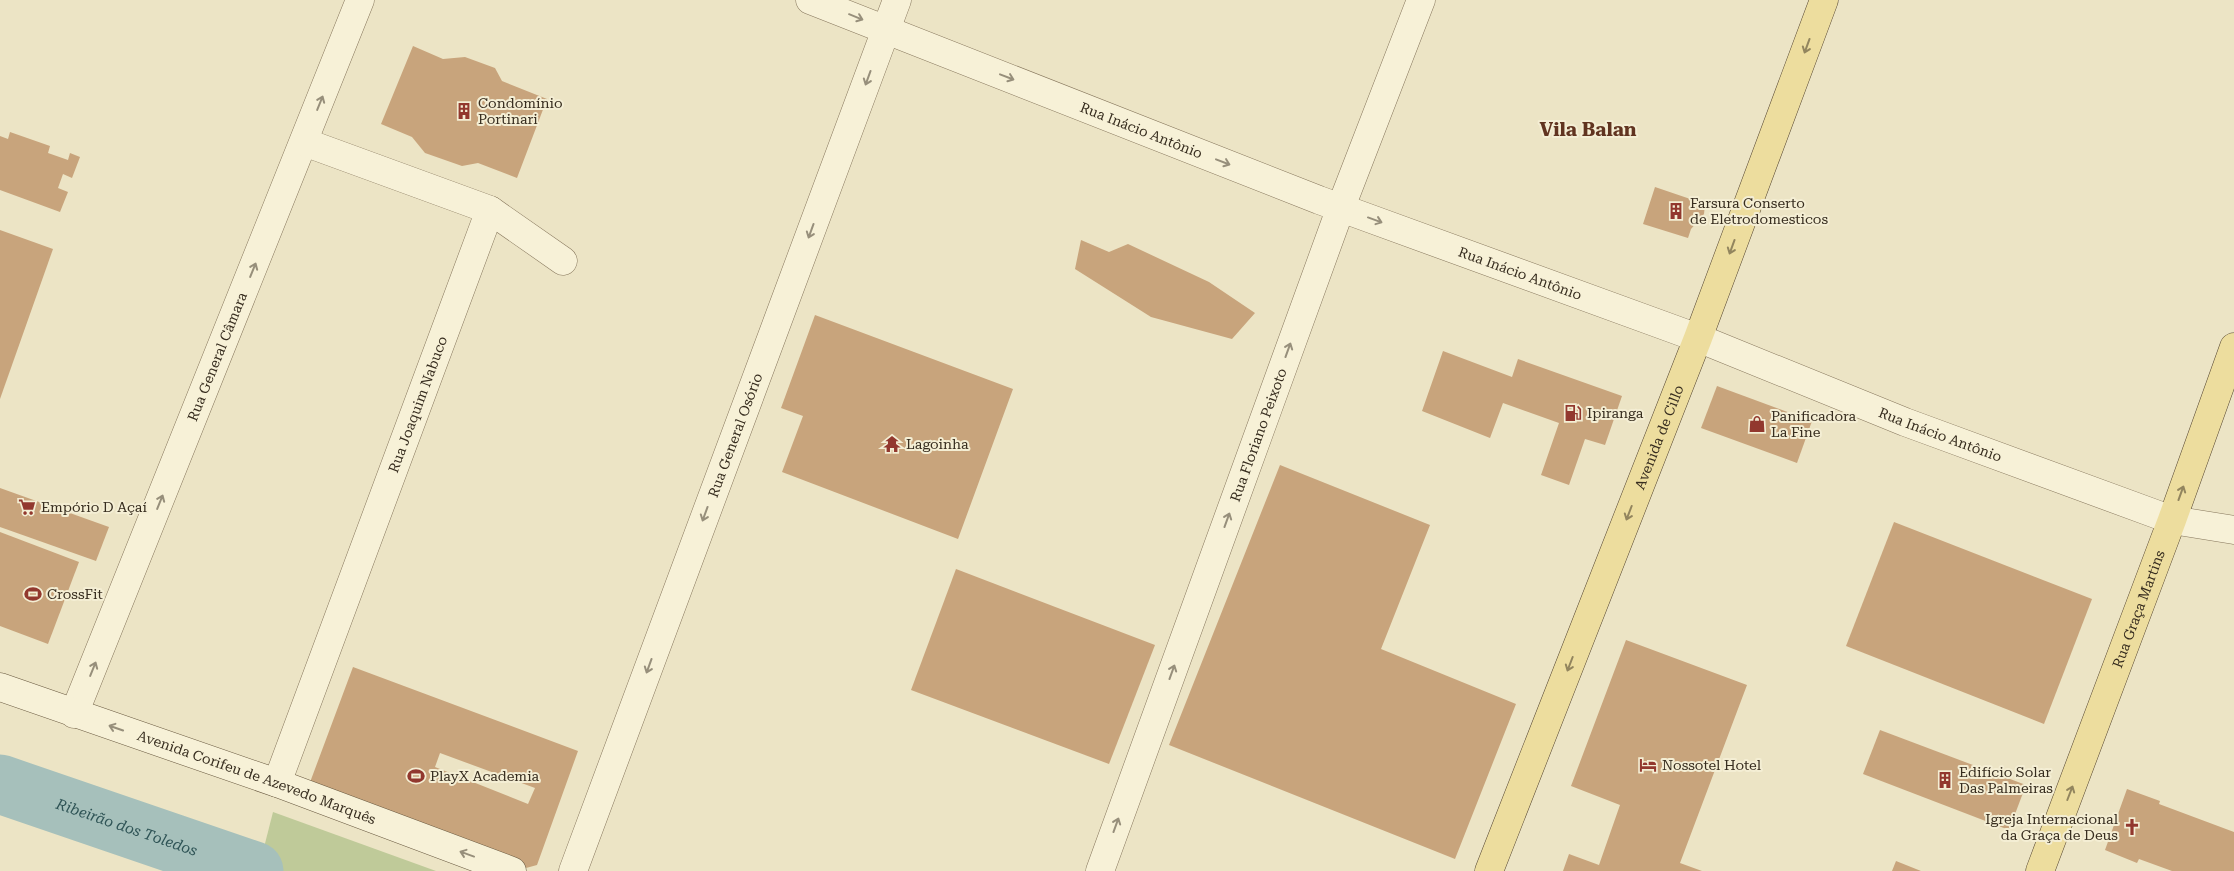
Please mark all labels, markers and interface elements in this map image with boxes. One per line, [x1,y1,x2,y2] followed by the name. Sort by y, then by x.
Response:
[848,13,863,23] one-way arrow
[1802,37,1811,53] one-way arrow
[863,70,872,86] one-way arrow
[999,73,1014,83] one-way arrow
[478,95,563,127] place label: Condomínio Portinari
[316,96,325,111] one-way arrow
[1078,99,1205,161] street label: Rua Inácio Antônio
[454,101,474,121] building icon: Condomínio Portinari
[1539,118,1637,141] district label: Vila Balan
[1215,158,1231,167] one-way arrow
[1690,195,1828,227] place label: Farsura Conserto de Eletrodomesticos
[1666,201,1686,221] building icon: Farsura Conserto de Eletrodomesticos
[1367,216,1383,225] one-way arrow
[806,223,815,238] one-way arrow
[1727,239,1736,254] one-way arrow
[1456,243,1584,303] street label: Rua Inácio Antônio
[248,263,258,278] one-way arrow
[184,290,250,423] street label: Rua General Câmara
[385,334,450,475] street label: Rua Joaquim Nabuco
[1284,343,1293,359] one-way arrow
[1227,366,1290,504] street label: Rua Floriano Peixoto
[705,371,765,499] street label: Rua General Osório
[1631,383,1687,492] street label: Avenida de Cillo
[1563,403,1583,423] fuel station icon: Ipiranga
[1876,404,2004,465] street label: Rua Inácio Antônio
[1587,405,1644,421] place label: Ipiranga
[1771,408,1857,440] place label: Panificadora La Fine
[1747,414,1767,434] shop icon: Panificadora La Fine
[882,434,902,454] temple icon: Lagoinha
[906,436,969,452] place label: Lagoinha
[2177,486,2186,501] one-way arrow
[155,495,165,510] one-way arrow
[17,497,37,517] supermarket icon: Empório D Açaí
[41,499,147,515] place label: Empório D Açaí
[1624,505,1634,520] one-way arrow
[700,506,710,521] one-way arrow
[1223,512,1232,528] one-way arrow
[2109,548,2168,670] street label: Rua Graça Martins
[23,584,43,604] sports icon: CrossFit
[47,586,103,602] place label: CrossFit
[1565,656,1574,671] one-way arrow
[644,658,653,674] one-way arrow
[88,662,98,677] one-way arrow
[1168,665,1177,681] one-way arrow
[109,723,124,732] one-way arrow
[135,727,378,827] street label: Avenida Corifeu de Azevedo Marquês
[1638,755,1658,775] hotel icon: Nossotel Hotel
[1662,757,1762,773] place label: Nossotel Hotel
[1959,764,2053,796] place label: Edifício Solar Das Palmeiras
[406,766,426,786] sports icon: PlayX Academia
[430,768,540,784] place label: PlayX Academia
[1935,770,1955,790] building icon: Edifício Solar Das Palmeiras
[2066,785,2075,801] one-way arrow
[53,795,200,860] water label: Ribeirão dos Toledos
[1985,811,2119,843] place label: Igreja Internacional da Graça de Deus
[2122,817,2142,837] church icon: Igreja Internacional da Graça de Deus
[1112,818,1121,833] one-way arrow
[460,849,475,858] one-way arrow

